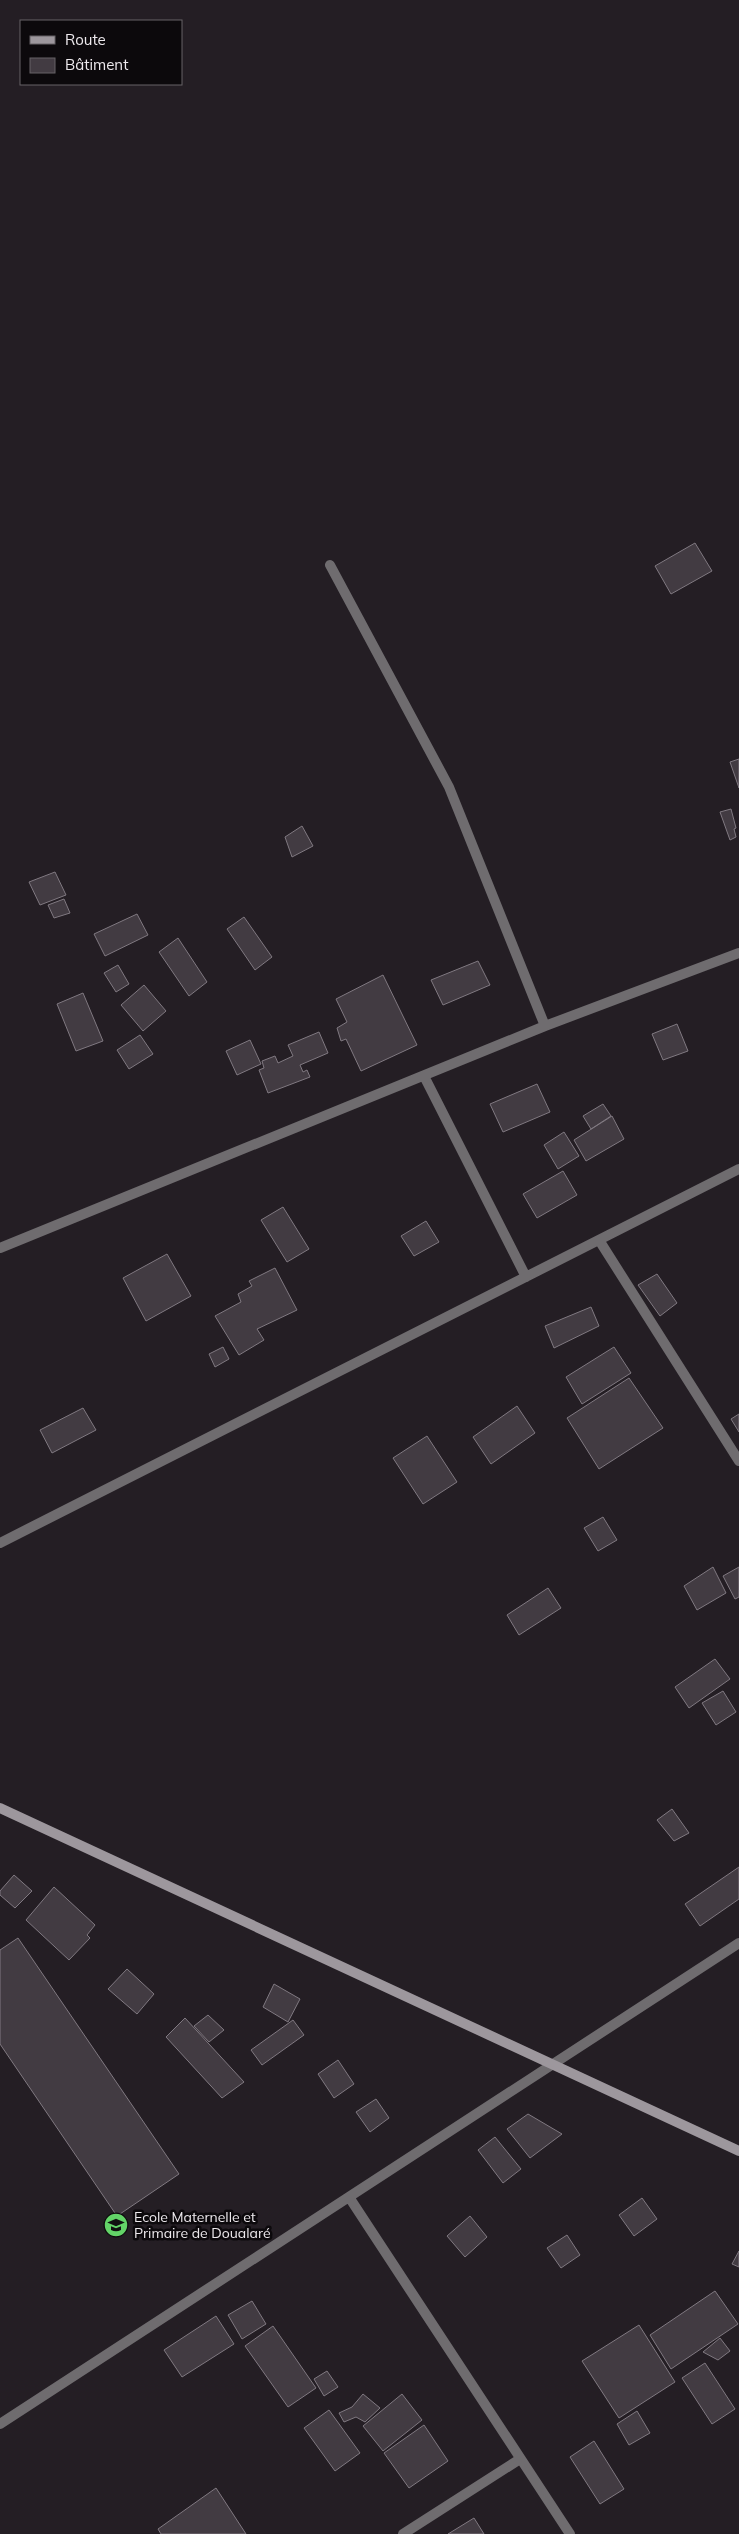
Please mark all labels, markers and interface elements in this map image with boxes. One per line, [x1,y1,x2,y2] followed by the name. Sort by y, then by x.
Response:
[20,20,182,85] legend
[65,30,106,49] text: Route
[65,55,128,74] text: Bâtiment
[134,2208,271,2242] place label: Ecole Maternelle et Primaire de Doualaré
[103,2212,129,2238] school or university icon: Ecole Maternelle et Primaire de Doualaré

